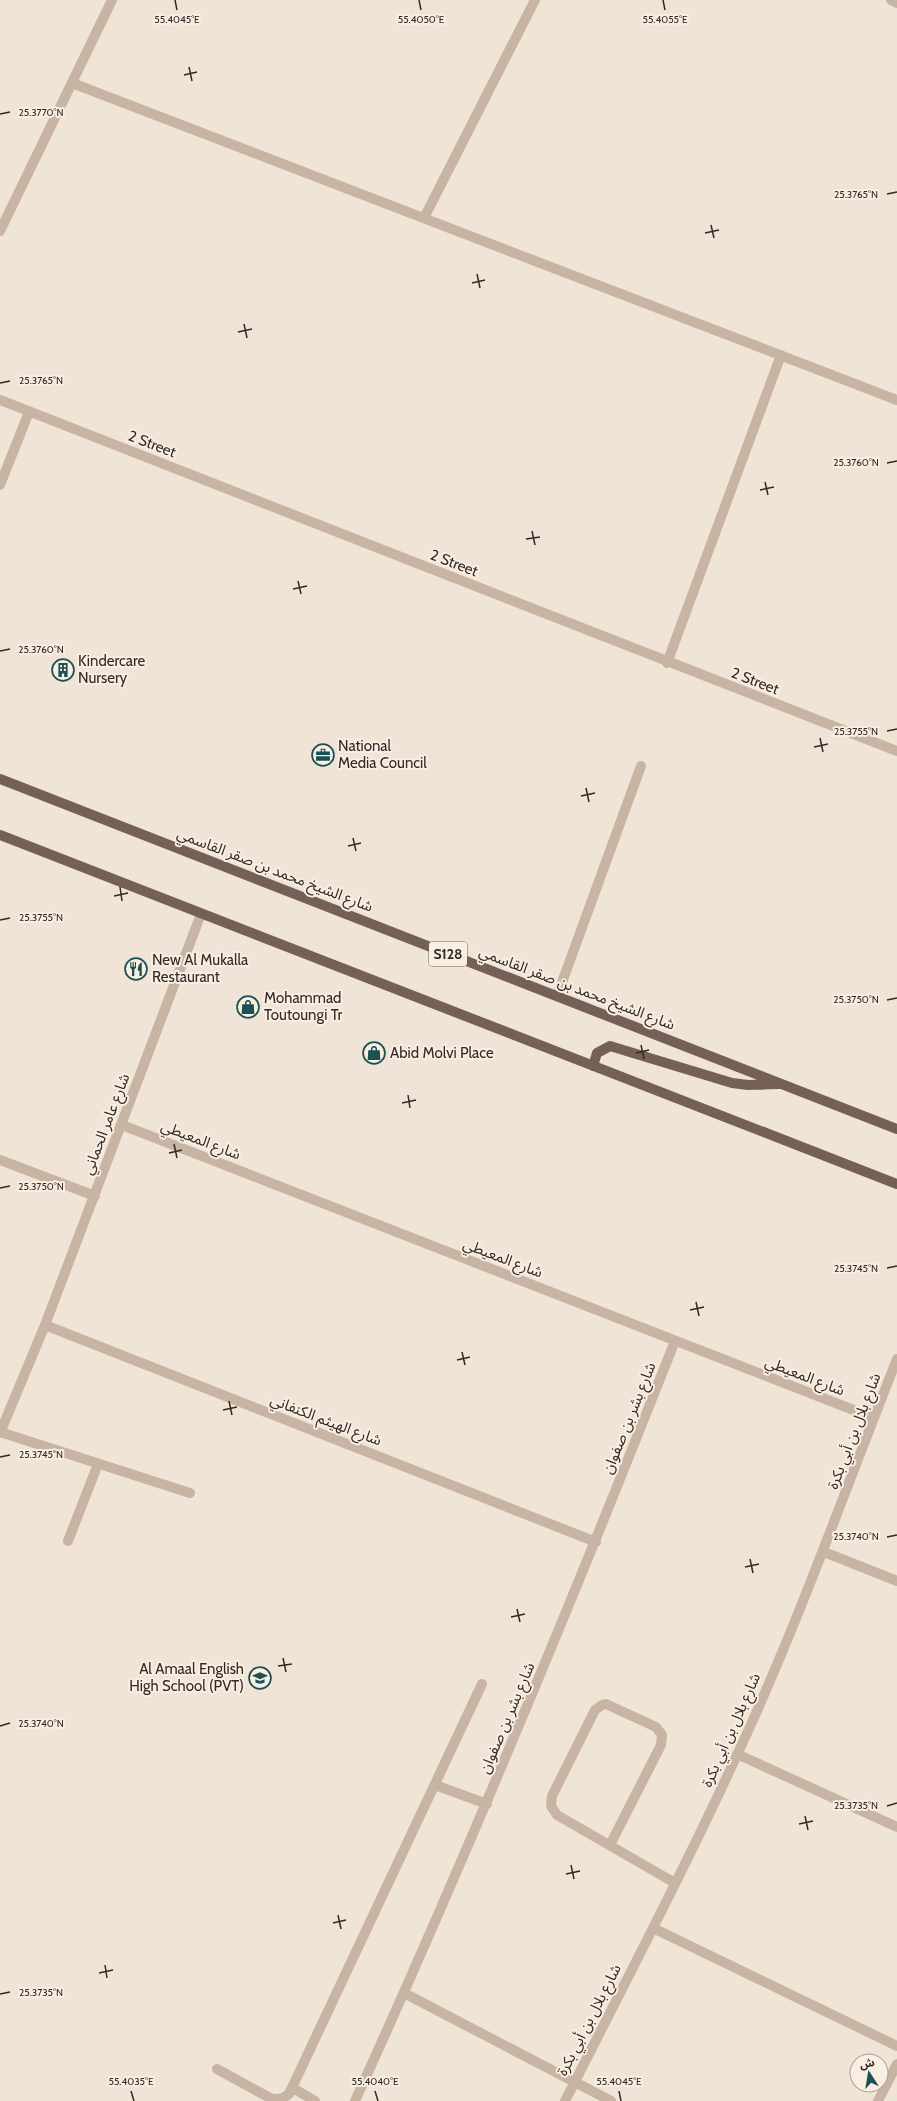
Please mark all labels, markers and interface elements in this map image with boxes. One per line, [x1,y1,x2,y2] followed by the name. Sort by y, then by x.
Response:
[154,13,200,26] text: 55.4045°E
[398,13,445,26] text: 55.4050°E
[643,13,688,26] text: 55.4055°E
[18,106,64,119] text: 25.3770°N
[834,188,878,201] text: 25.3765°N
[19,374,63,387] text: 25.3765°N
[126,427,178,461] street label: 2 Street
[833,456,879,469] text: 25.3760°N
[428,546,480,580] street label: 2 Street
[18,643,64,656] text: 25.3760°N
[78,652,146,687] place label: Kindercare Nursery
[50,657,76,683] building icon: Kindercare Nursery
[729,664,781,698] street label: 2 Street
[834,725,878,738] text: 25.3755°N
[338,737,427,772] place label: National Media Council
[310,742,336,768] office icon: National Media Council
[173,824,376,919] street label: شارع الشيخ محمد بن صقر القاسمي
[19,911,63,924] text: 25.3755°N
[429,942,467,966] road number: S128
[475,942,678,1037] street label: شارع الشيخ محمد بن صقر القاسمي
[152,951,249,986] place label: New Al Mukalla Restaurant
[123,956,149,982] restaurant icon: New Al Mukalla Restaurant
[264,989,342,1024] place label: Mohammad Toutoungi Tr
[833,993,879,1006] text: 25.3750°N
[235,994,261,1020] shop icon: Mohammad Toutoungi Tr
[361,1040,387,1066] shop icon: Abid Molvi Place
[390,1044,494,1062] place label: Abid Molvi Place
[78,1071,136,1178] street label: شارع عامر الحماني
[158,1117,244,1166] street label: شارع المعيطي
[18,1180,64,1193] text: 25.3750°N
[460,1235,546,1284] street label: شارع المعيطي
[834,1262,878,1275] text: 25.3745°N
[762,1353,848,1402] street label: شارع المعيطي
[598,1359,662,1478] street label: شارع بشر بن صفوان
[824,1370,887,1493] street label: شارع بلال بن أبي بكرة
[267,1390,384,1452] street label: شارع الهيثم الكنفاني
[19,1448,63,1461] text: 25.3745°N
[833,1530,879,1543] text: 25.3740°N
[129,1660,244,1695] place label: Al Amaal English High School (PVT)
[475,1660,541,1777] street label: شارع بشر بن صفوان
[247,1665,273,1691] school or university icon: Al Amaal English High School (PVT)
[698,1670,767,1791] street label: شارع بلال بن أبي بكرة
[18,1717,64,1730] text: 25.3740°N
[834,1799,878,1812] text: 25.3735°N
[553,1961,628,2080] street label: شارع بلال بن أبي بكرة
[19,1986,63,1999] text: 25.3735°N
[849,2053,889,2093] north arrow
[858,2055,876,2072] text: ش
[109,2075,154,2088] text: 55.4035°E
[352,2075,399,2088] text: 55.4040°E
[596,2075,642,2088] text: 55.4045°E

